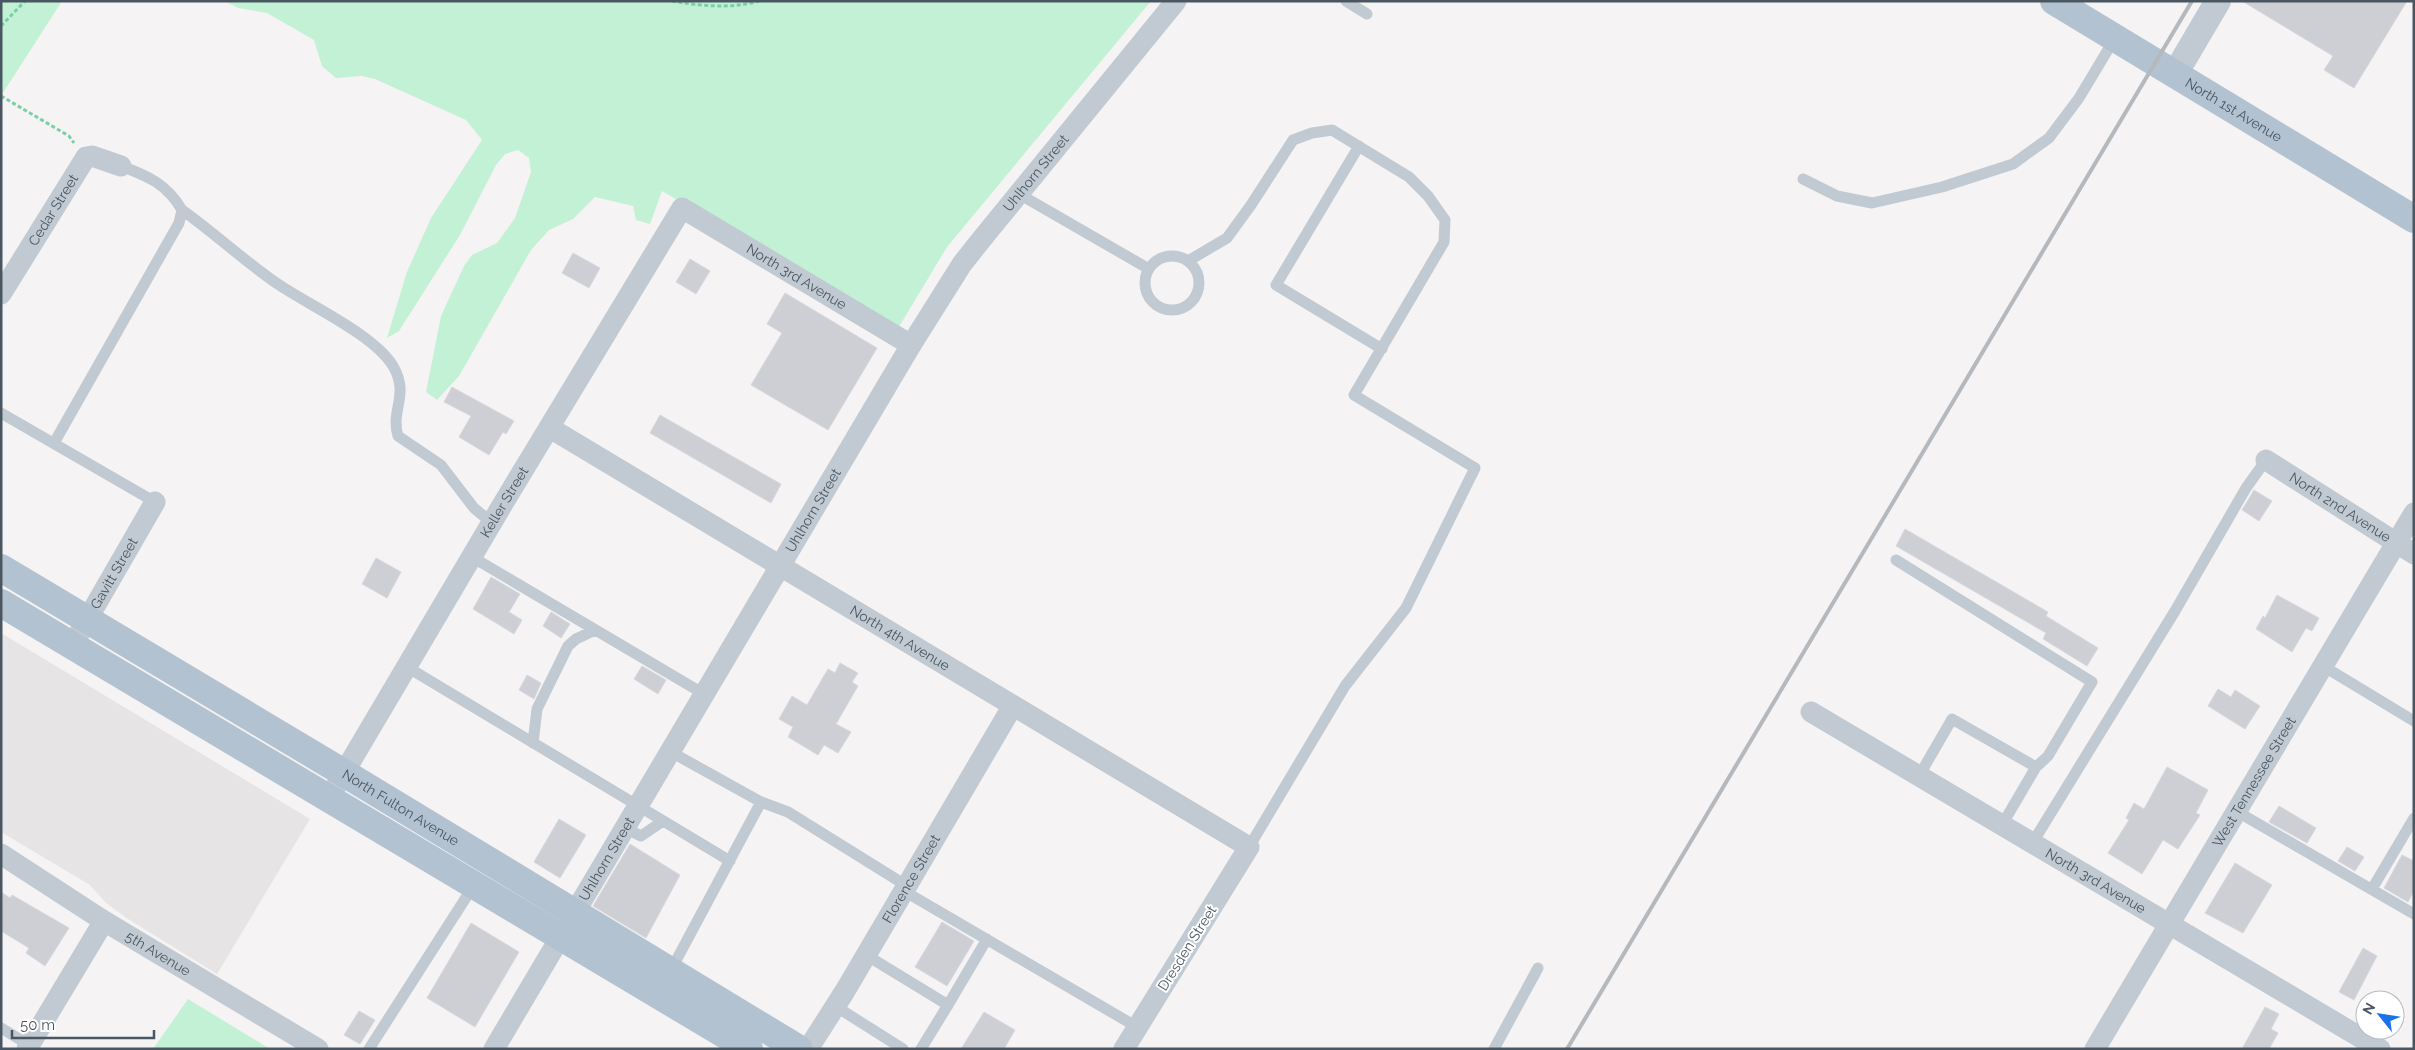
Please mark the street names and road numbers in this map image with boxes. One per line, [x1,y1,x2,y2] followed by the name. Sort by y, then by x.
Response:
[2182,74,2285,145] street label: North 1st Avenue
[1000,131,1072,215] street label: Uhlhorn Street
[25,171,82,249] street label: Cedar Street
[744,240,849,313] street label: North 3rd Avenue
[477,463,532,540] street label: Keller Street
[782,465,844,555] street label: Uhlhorn Street
[2287,469,2394,545] street label: North 2nd Avenue
[87,534,141,612] street label: Gavitt Street
[847,602,953,674] street label: North 4th Avenue
[2209,713,2299,850] street label: West Tennessee Street
[339,766,462,849] street label: North Fulton Avenue
[576,814,638,904] street label: Uhlhorn Street
[879,831,943,926] street label: Florence Street
[2043,845,2149,917] street label: North 3rd Avenue
[1154,902,1220,993] street label: Dresden Street
[123,928,194,979] street label: 5th Avenue

